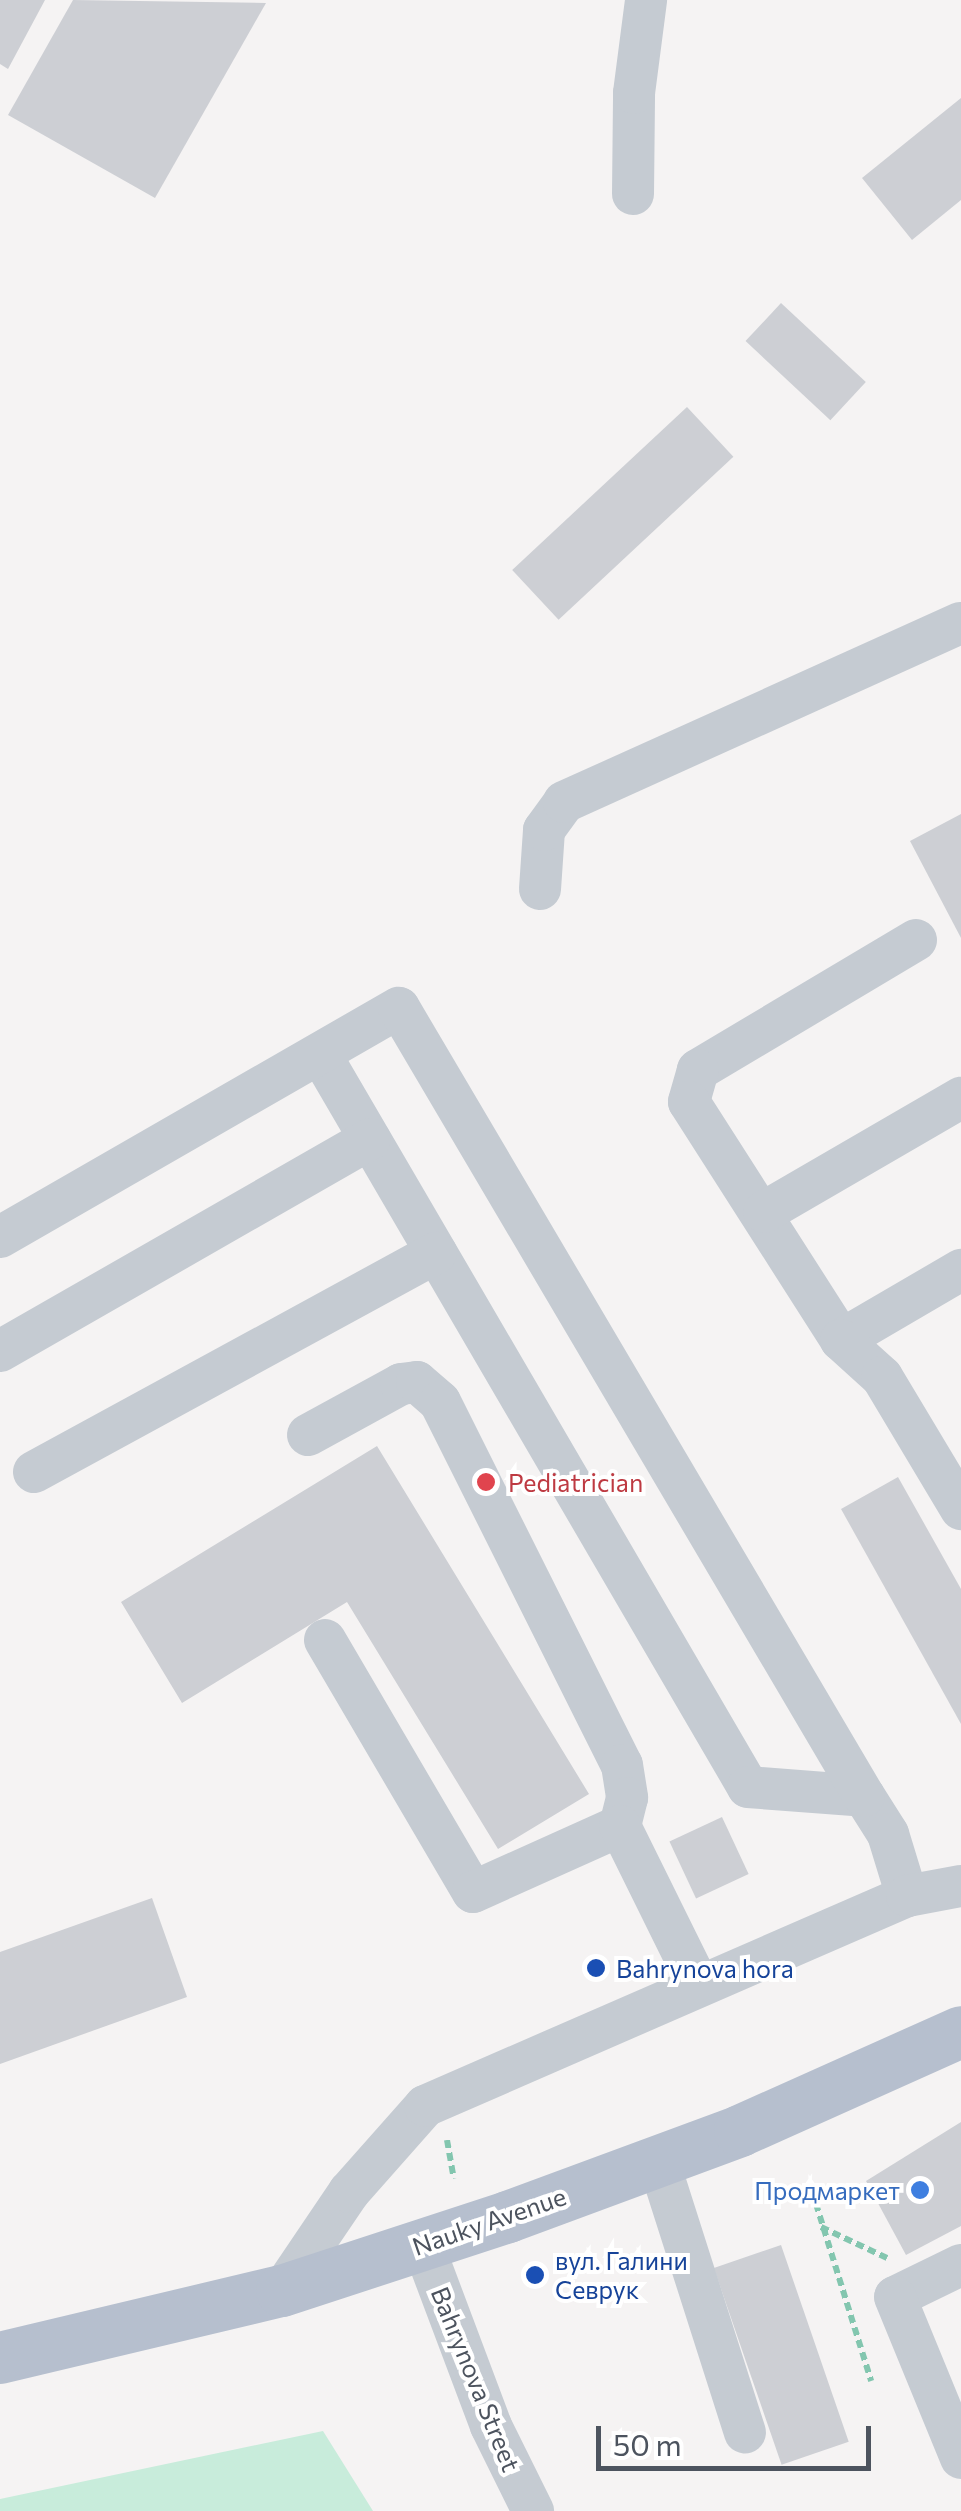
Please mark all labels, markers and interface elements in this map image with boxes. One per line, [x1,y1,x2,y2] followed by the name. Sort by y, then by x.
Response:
[508,1467,643,1497] place label: Pediatrician
[473,1469,499,1495] marker: Pediatrician
[616,1953,794,1983] place label: Bahrynova hora
[585,1957,607,1979] marker: Bahrynova hora
[754,2175,900,2205] place label: Продмаркет
[909,2179,931,2201] marker: Продмаркет
[408,2181,570,2261] street label: Nauky Avenue
[555,2246,688,2305] place label: вул. Галини Севрук
[524,2264,546,2286] marker: вул. Галини Севрук
[425,2282,527,2476] street label: Bahrynova Street
[601,2406,876,2468] scale bar
[613,2425,682,2462] text: 50 m

